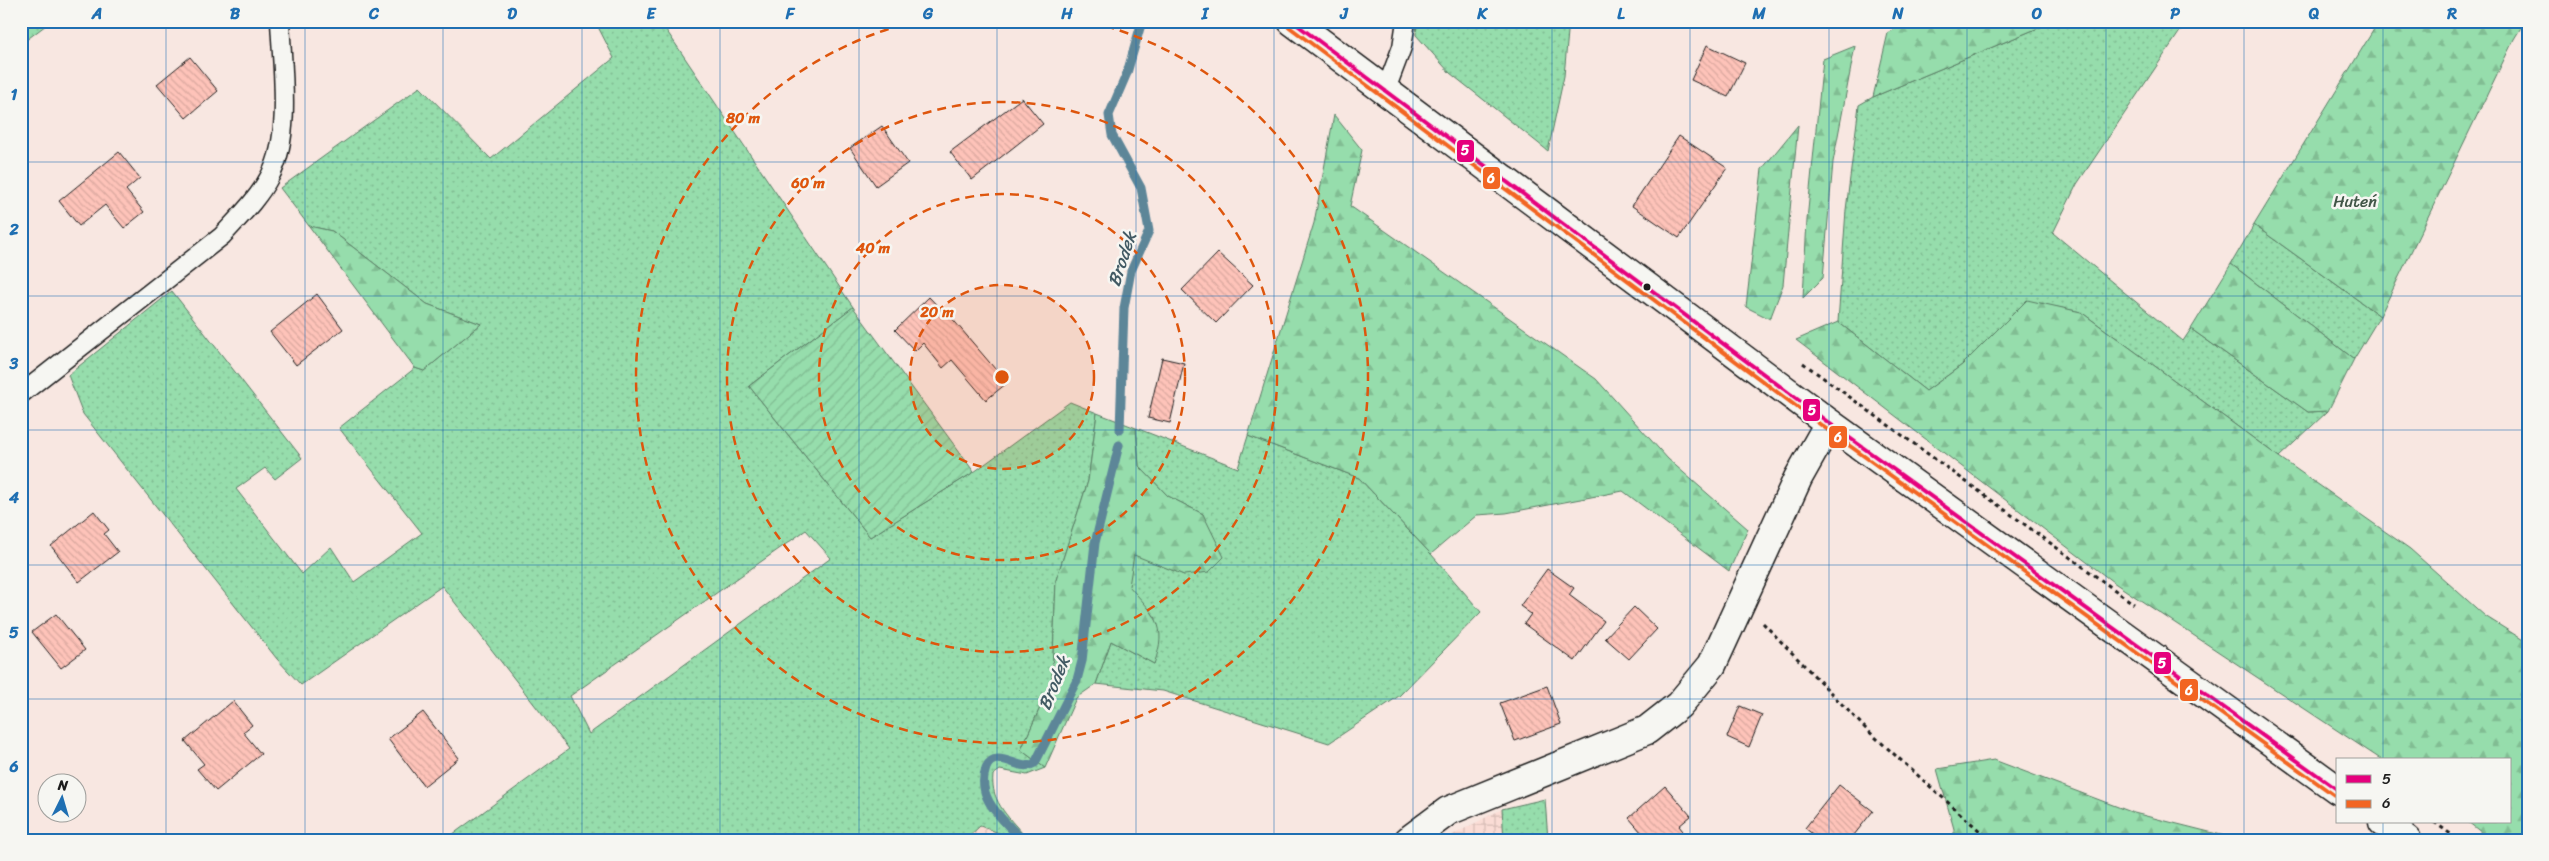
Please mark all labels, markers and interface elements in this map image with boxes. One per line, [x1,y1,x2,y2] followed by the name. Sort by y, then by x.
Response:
[91,0,102,28] text: A
[230,0,241,28] text: B
[368,0,380,28] text: C
[507,0,517,28] text: D
[647,0,657,28] text: E
[785,0,796,28] text: F
[922,0,934,28] text: G
[1060,0,1073,28] text: H
[1201,0,1210,28] text: I
[1339,0,1349,28] text: J
[1476,0,1488,28] text: K
[1617,0,1625,28] text: L
[1751,0,1766,28] text: M
[1891,0,1904,28] text: N
[2031,0,2043,28] text: O
[2170,0,2180,28] text: P
[2308,0,2320,28] text: Q
[2446,0,2457,28] text: R
[11,80,18,109] text: 1
[725,105,760,131] text: 80 m
[1461,138,1470,163] text: 5
[1456,139,1475,163] line badge: 5
[1482,166,1501,190] line badge: 6
[1486,166,1495,191] text: 6
[790,170,825,196] text: 60 m
[2333,187,2377,216] park label: Huteń
[8,215,19,244] text: 2
[1098,226,1146,291] water label: Brodek
[855,235,891,261] text: 40 m
[1642,282,1652,292] unlabelled marker
[919,299,954,325] text: 20 m
[9,349,19,378] text: 3
[993,368,1011,386] centre of rings
[1802,398,1821,422] line badge: 5
[1808,398,1817,423] text: 5
[1828,425,1848,449] line badge: 6
[1833,425,1842,450] text: 6
[8,483,19,512] text: 4
[9,618,19,647] text: 5
[1029,650,1080,715] water label: Brodek
[2153,651,2172,675] line badge: 5
[2158,651,2167,676] text: 5
[2179,678,2199,702] line badge: 6
[2184,678,2193,703] text: 6
[8,752,19,781] text: 6
[2336,758,2512,824] legend
[2382,766,2391,792] text: 5
[56,773,69,798] text: N
[38,774,88,824] north arrow
[2382,790,2391,816] text: 6

